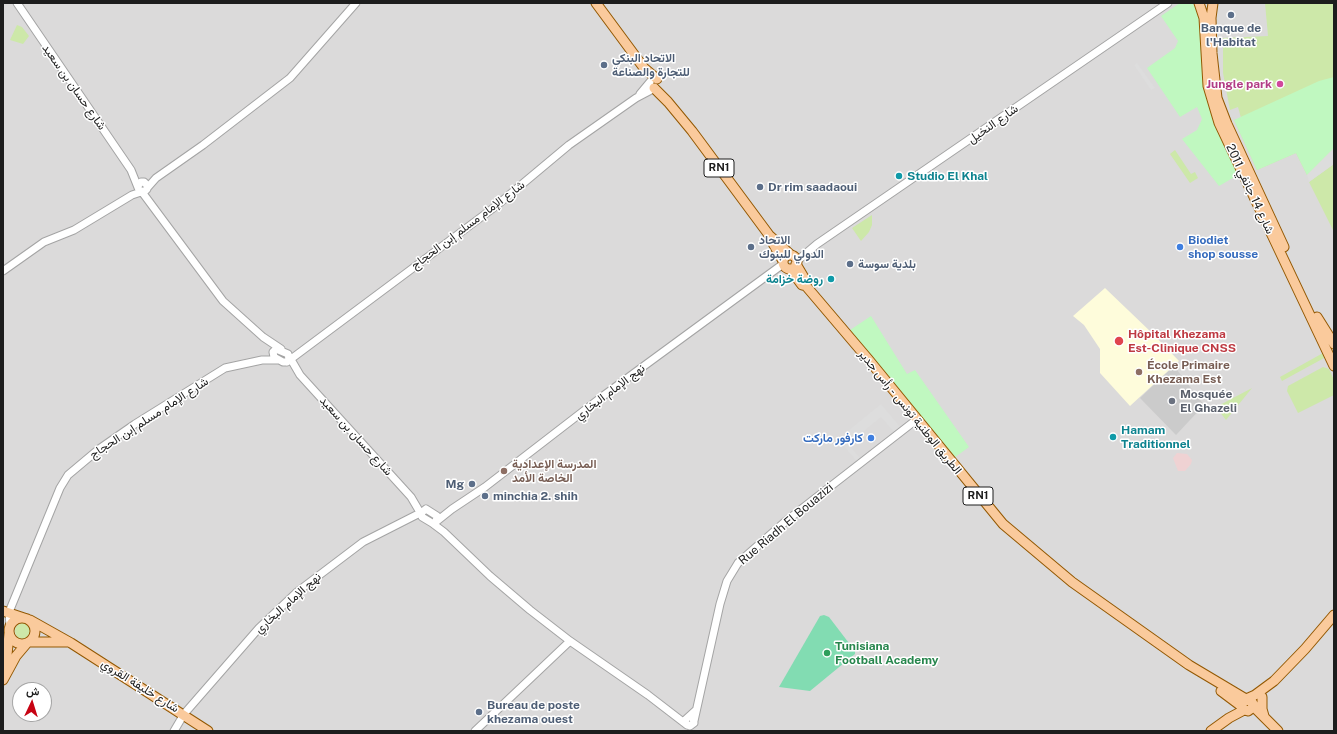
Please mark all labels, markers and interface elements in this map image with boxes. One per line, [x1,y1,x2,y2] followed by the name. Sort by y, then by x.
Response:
[1226,10,1236,20] marker: Banque de l'Habitat
[1201,21,1261,49] place label: Banque de l'Habitat
[39,41,109,133] street label: شارع حسان بن سعيد
[612,51,690,79] place label: الاتحاد البنكي للتجارة والصناعة
[599,60,609,70] marker: الاتحاد البنكي للتجارة والصناعة
[1206,77,1272,91] place label: Jungle park
[1275,79,1285,89] marker: Jungle park
[965,101,1021,147] street label: شارع النخيل
[1223,142,1277,236] street label: شارع 14 جانفي 2011
[704,159,734,177] road number: RN1
[907,169,988,183] place label: Studio El Khal
[894,171,904,181] marker: Studio El Khal
[408,177,528,273] street label: شارع اﻹمام مسلم إبن الحجاج
[768,180,857,194] place label: Dr rim saadaoui
[755,182,765,192] marker: Dr rim saadaoui
[759,233,824,261] place label: الاتحاد الدولي للبنوك
[1188,233,1258,261] place label: Biodiet shop sousse
[746,242,756,252] marker: الاتحاد الدولي للبنوك
[1175,242,1185,252] marker: Biodiet shop sousse
[858,257,916,271] place label: بلدية سوسة
[845,259,855,269] marker: بلدية سوسة
[766,272,823,286] place label: روضة خزامة
[826,274,836,284] marker: روضة خزامة
[1128,327,1236,355] place label: Hôpital Khezama Est-Clinique CNSS
[1113,335,1125,347] marker: Hôpital Khezama Est-Clinique CNSS
[855,347,965,477] street label: الطريق الوطنية تونس - رأس جدير
[1147,358,1230,386] place label: École Primaire Khezama Est
[572,361,648,423] street label: نهج الإمام البخاري
[1134,367,1144,377] marker: École Primaire Khezama Est
[87,374,211,462] street label: شارع اﻹمام مسلم إبن الحجاج
[1180,387,1237,415] place label: Mosquée El Ghazeli
[317,393,395,479] street label: شارع حسان بن سعيد
[1167,396,1177,406] marker: Mosquée El Ghazeli
[1121,423,1191,451] place label: Hamam Traditionnel
[803,431,863,445] place label: كارفور ماركت
[1108,432,1118,442] marker: Hamam Traditionnel
[866,433,876,443] marker: كارفور ماركت
[512,457,597,485] place label: المدرسة الإعدادية الخاصة الأمد
[499,466,509,476] marker: المدرسة الإعدادية الخاصة الأمد
[445,477,464,491] place label: Mg
[467,479,477,489] marker: Mg
[736,480,836,568] street label: Rue Riadh El Bouazizi
[963,487,993,505] road number: RN1
[493,489,578,503] place label: minchia 2. shih
[480,491,490,501] marker: minchia 2. shih
[252,570,324,636] street label: نهج الإمام البخاري
[835,639,939,667] place label: Tunisiana Football Academy
[822,648,832,658] marker: Tunisiana Football Academy
[99,656,181,716] street label: شارع خليفة القروي
[12,682,52,722] north arrow
[26,685,40,697] text: ش
[487,698,580,726] place label: Bureau de poste khezama ouest
[474,707,484,717] marker: Bureau de poste khezama ouest

